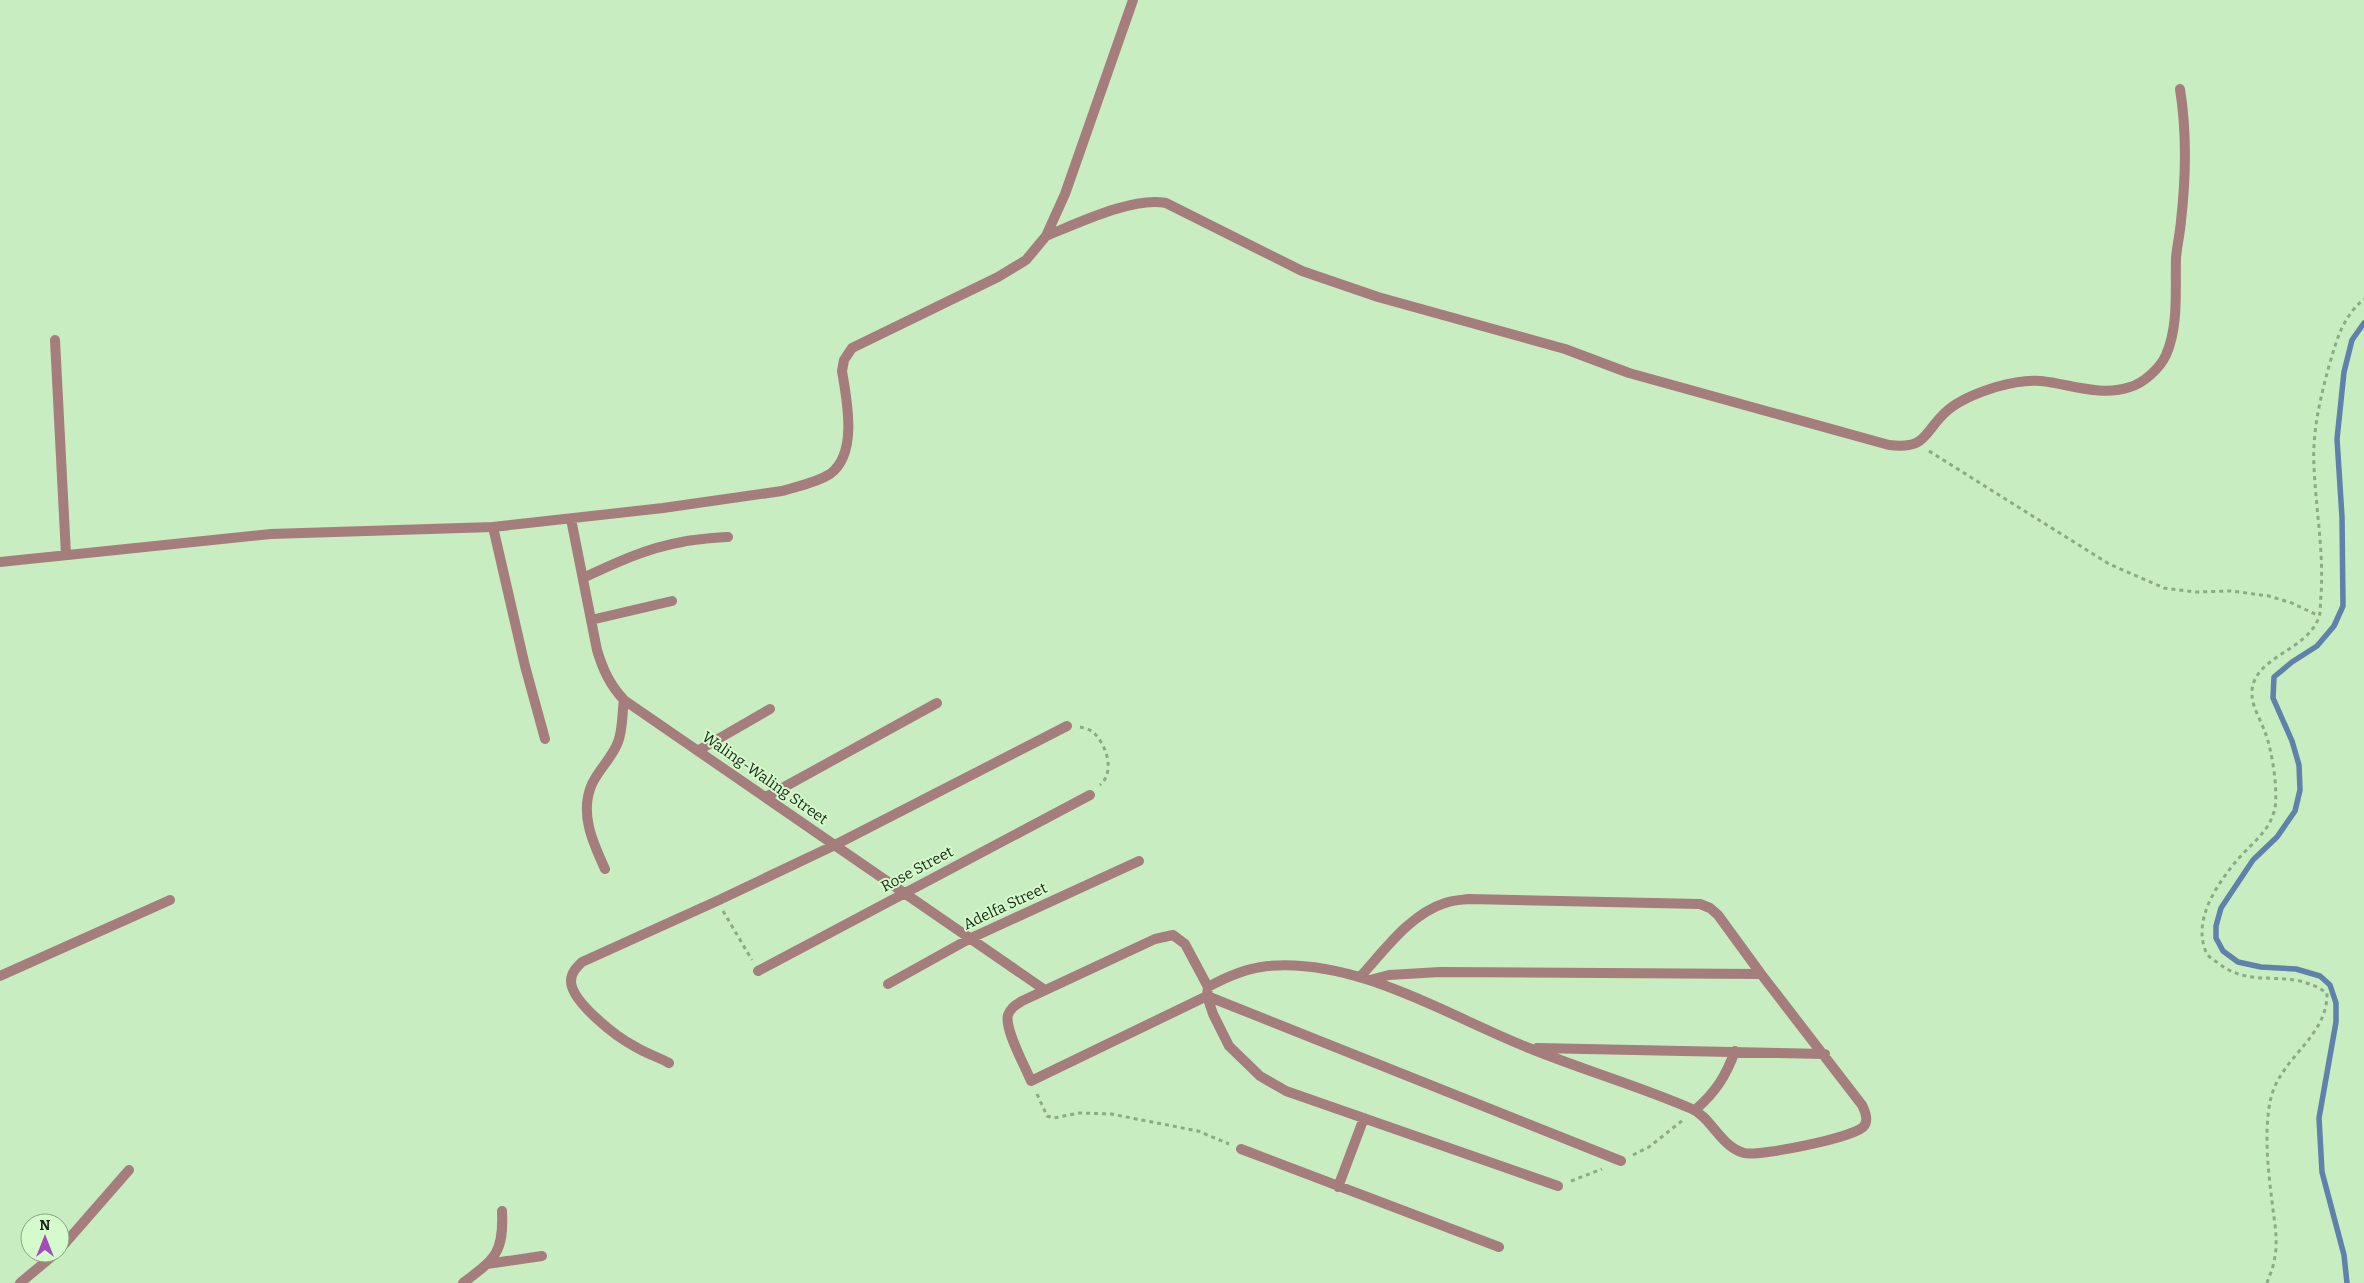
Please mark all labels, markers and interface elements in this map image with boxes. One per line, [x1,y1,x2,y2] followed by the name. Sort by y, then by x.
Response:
[699,728,832,829] street label: Waling-Waling Street
[878,842,957,895] street label: Rose Street
[960,878,1050,933] street label: Adelfa Street
[20,1213,70,1263] north arrow
[40,1217,51,1234] text: N

